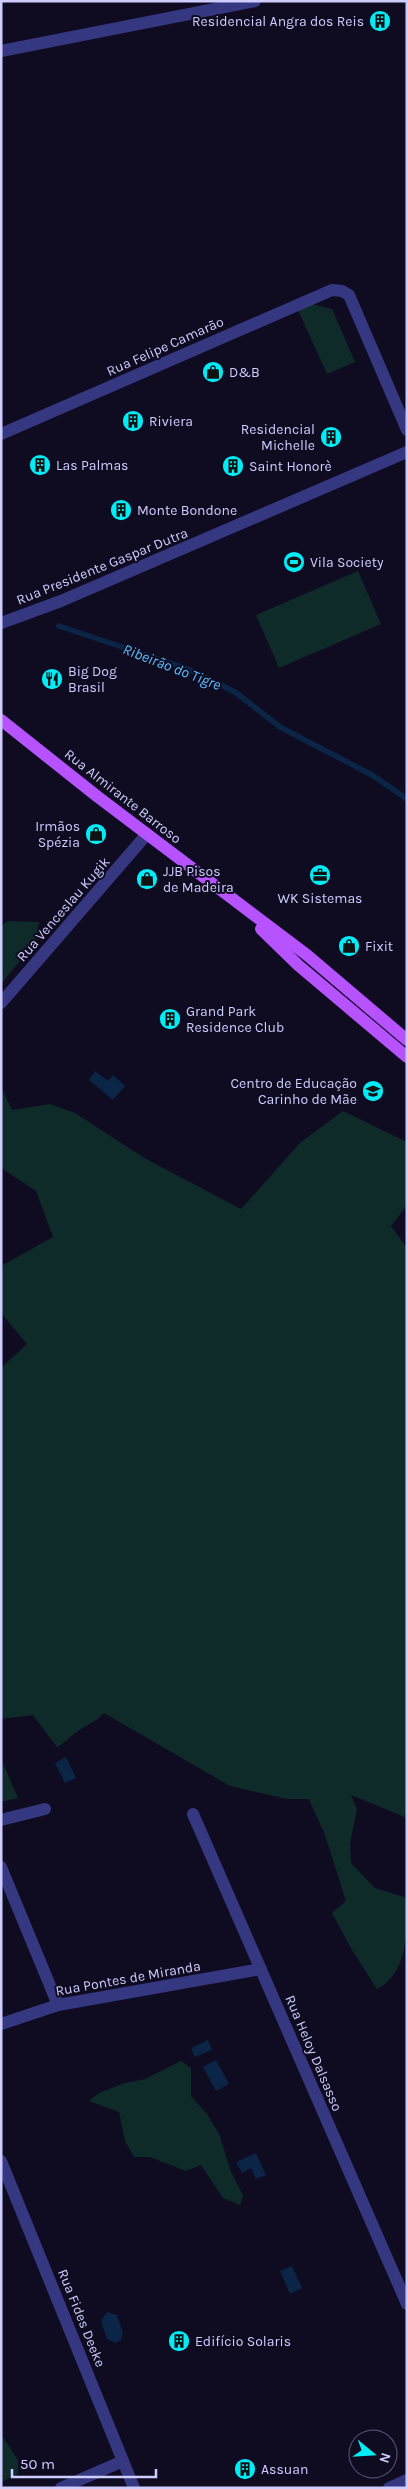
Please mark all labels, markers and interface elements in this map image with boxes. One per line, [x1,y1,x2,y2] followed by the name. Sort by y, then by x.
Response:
[368,9,392,33] building icon: Residencial Angra dos Reis
[192,13,364,30] place label: Residencial Angra dos Reis
[104,313,226,380] street label: Rua Felipe Camarão
[201,360,225,384] shop icon: D&B
[229,364,260,381] place label: D&B
[121,409,145,433] building icon: Riviera
[149,413,193,430] place label: Riviera
[241,421,315,454] place label: Residencial Michelle
[319,425,343,449] building icon: Residencial Michelle
[28,453,52,477] building icon: Las Palmas
[221,454,245,478] building icon: Saint Honorè
[56,457,128,474] place label: Las Palmas
[249,458,332,475] place label: Saint Honorè
[109,498,133,522] building icon: Monte Bondone
[137,502,237,519] place label: Monte Bondone
[14,524,190,609] street label: Rua Presidente Gaspar Dutra
[282,550,306,574] sports icon: Vila Society
[310,554,384,571] place label: Vila Society
[120,640,224,694] water label: Ribeirão do Tigre
[68,663,117,696] place label: Big Dog Brasil
[40,667,64,691] restaurant icon: Big Dog Brasil
[61,746,184,847] street label: Rua Almirante Barroso
[35,818,80,851] place label: Irmãos Spézia
[84,822,108,846] shop icon: Irmãos Spézia
[13,853,114,965] street label: Rua Venceslau Kugik
[163,863,234,896] place label: JJB Pisos de Madeira
[308,863,332,887] office icon: WK Sistemas
[135,867,159,891] shop icon: JJB Pisos de Madeira
[278,890,362,907] place label: WK Sistemas
[337,934,361,958] shop icon: Fixit
[365,938,393,955] place label: Fixit
[186,1003,284,1036] place label: Grand Park Residence Club
[158,1007,182,1031] building icon: Grand Park Residence Club
[231,1075,357,1108] place label: Centro de Educação Carinho de Mãe
[361,1079,385,1103] school or university icon: Centro de Educação Carinho de Mãe
[54,1957,202,2000] street label: Rua Pontes de Miranda
[281,1993,346,2114] street label: Rua Heloy Dalsasso
[54,2267,109,2370] street label: Rua Fides Deeke
[167,2329,191,2353] building icon: Edifício Solaris
[195,2333,291,2350] place label: Edifício Solaris
[348,2429,398,2479] north arrow
[12,2446,156,2478] scale bar
[375,2450,395,2465] text: N
[20,2455,55,2473] text: 50 m
[233,2457,257,2481] building icon: Assuan
[261,2461,308,2478] place label: Assuan

